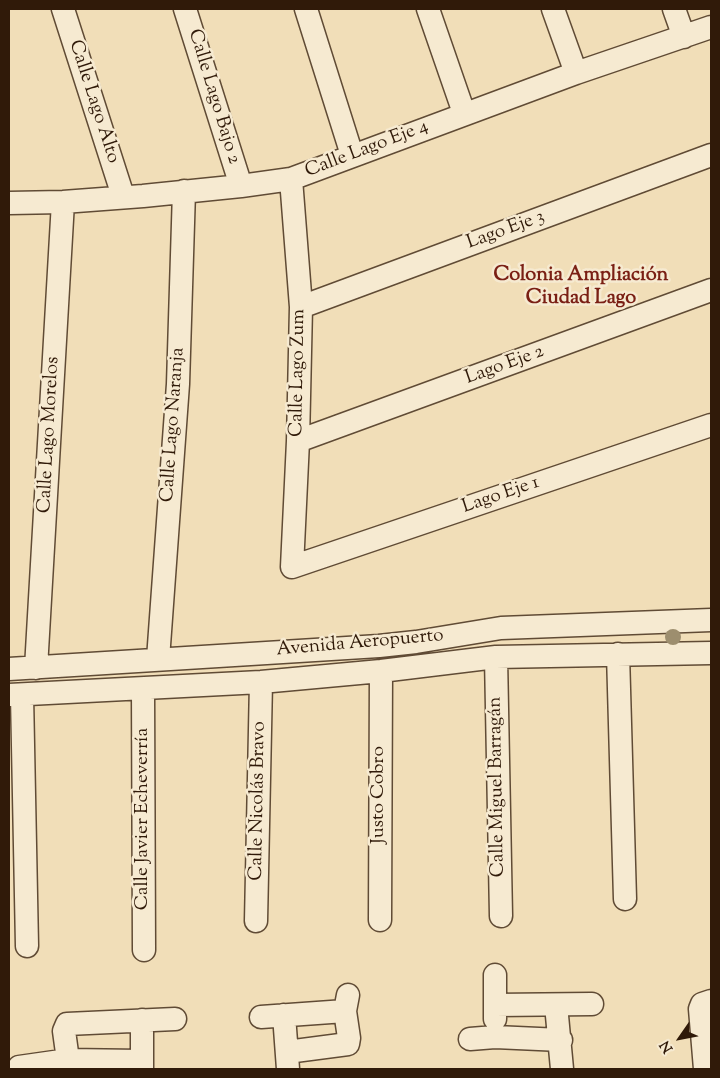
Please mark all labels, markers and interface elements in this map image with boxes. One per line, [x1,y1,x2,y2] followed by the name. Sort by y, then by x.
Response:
[182,27,244,167] street label: Calle Lago Bajo 2
[62,38,124,166] street label: Calle Lago Alto
[302,116,432,184] street label: Calle Lago Eje 4
[464,206,548,256] street label: Lago Eje 3
[494,265,668,312] district label: Colonia Ampliación Ciudad Lago
[286,309,312,437] street label: Calle Lago Zum
[462,341,548,391] street label: Lago Eje 2
[157,347,191,503] street label: Calle Lago Naranja
[35,356,65,514] street label: Calle Lago Morelos
[460,472,542,520] street label: Lago Eje 1
[275,625,445,663] street label: Avenida Aeropuerto
[485,696,511,878] street label: Calle Miguel Barragán
[246,721,272,881] street label: Calle Nicolás Bravo
[133,728,155,910] street label: Calle Javier Echeverría
[369,746,391,844] street label: Justo Cobro
[655,1013,705,1063] north arrow
[656,1036,679,1056] text: N

